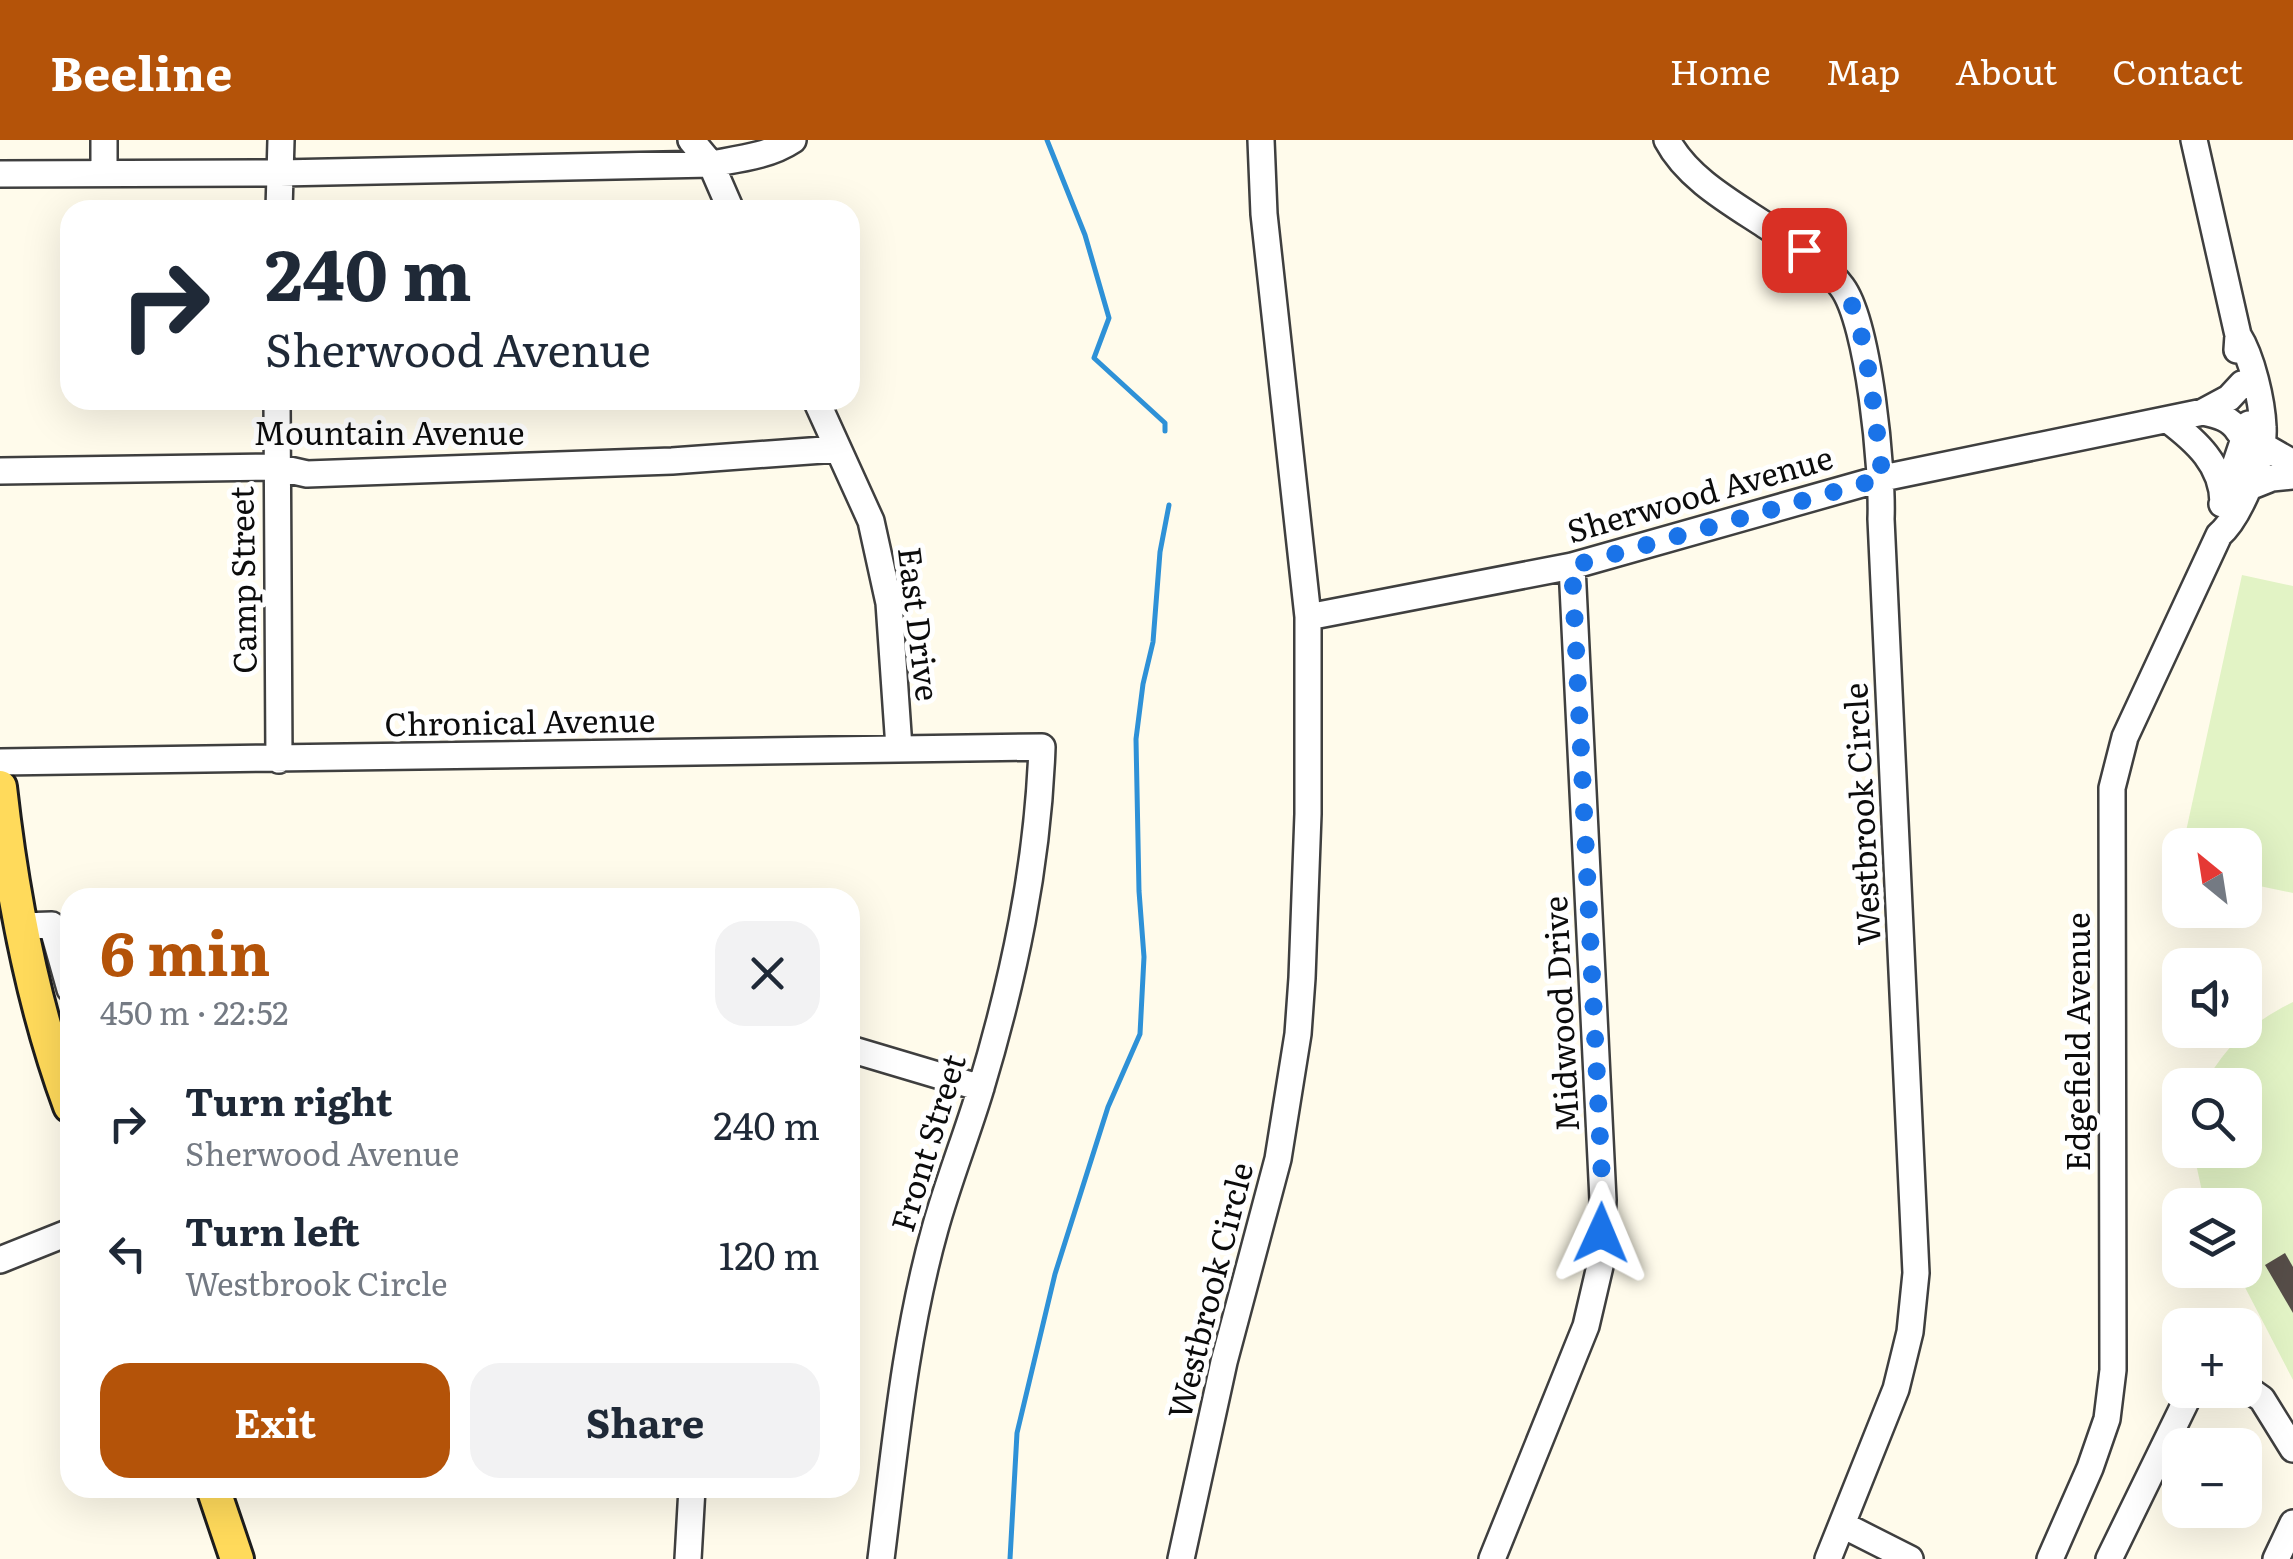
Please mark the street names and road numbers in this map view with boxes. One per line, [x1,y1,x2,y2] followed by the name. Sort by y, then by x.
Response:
[253,407,525,455] street label: Mountain Avenue
[1561,431,1838,553] street label: Sherwood Avenue
[215,486,267,674] street label: Camp Street
[888,544,954,703] street label: East Drive
[1829,682,1891,947] street label: Westbrook Circle
[384,694,656,746] street label: Chronical Avenue
[1529,895,1589,1133] street label: Midwood Drive
[2052,912,2100,1172] street label: Edgefield Avenue
[876,1047,976,1237] street label: Front Street
[1153,1157,1263,1424] street label: Westbrook Circle

